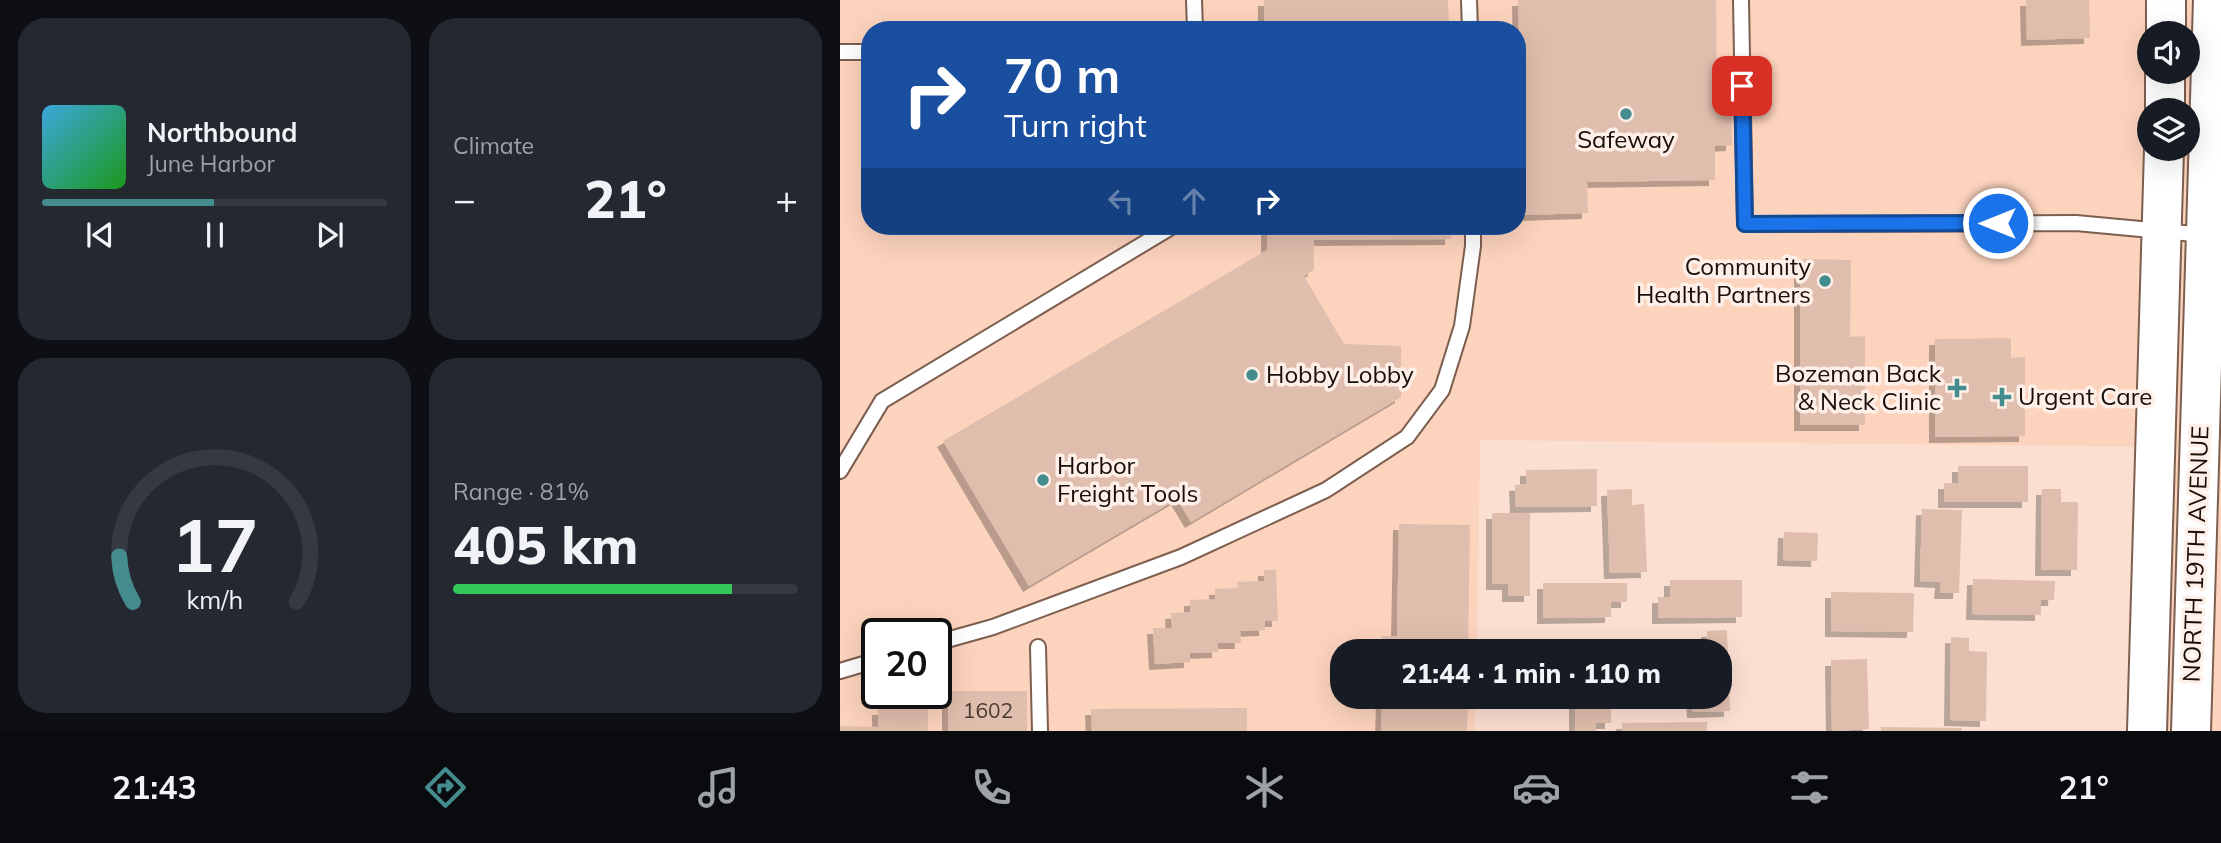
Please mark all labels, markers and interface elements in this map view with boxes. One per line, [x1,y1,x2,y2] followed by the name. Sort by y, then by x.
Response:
[2137,21,2200,161] map controls
[2137,21,2200,84] button: sound
[1004,44,1120,105] text: 70 m
[889,49,980,140] icon: right
[1712,56,1772,116] pin
[1723,67,1761,105] icon: arrive
[2137,98,2200,161] button: layers
[1004,105,1147,145] text: Turn right
[1618,106,1634,122] marker: Safeway
[147,116,297,149] text: Northbound
[1577,124,1675,154] place label: Safeway
[453,131,534,160] text: Climate
[147,149,275,178] text: June Harbor
[584,166,667,231] text: 21°
[453,175,476,223] text: −
[775,175,798,223] text: +
[1102,182,1140,220] icon: left
[1175,182,1213,220] icon: ahead
[1248,182,1286,220] icon: right
[1961,186,2035,260] position arrow
[81,216,119,254] icon: previous
[196,216,234,254] icon: pause
[311,216,349,254] icon: next
[1636,251,1811,309] place label: Community Health Partners
[1817,273,1833,289] marker: Community Health Partners
[1775,358,1942,416] place label: Bozeman Back & Neck Clinic
[1266,359,1414,389] place label: Hobby Lobby
[1244,367,1260,383] marker: Hobby Lobby
[1947,378,1967,398] marker: Bozeman Back & Neck Clinic
[2018,381,2152,411] place label: Urgent Care
[1992,387,2012,407] marker: Urgent Care
[2176,425,2214,683] street label: NORTH 19TH AVENUE
[1057,450,1198,508] place label: Harbor Freight Tools
[1035,472,1051,488] marker: Harbor Freight Tools
[453,477,589,506] text: Range · 81%
[171,499,258,590] text: 17
[453,512,638,577] text: 405 km
[186,583,243,614] text: km/h
[861,618,952,709] speed limit sign: 20
[1401,657,1661,690] text: 21:44 · 1 min · 110 m
[963,697,1013,723] house number: 1602
[421,763,470,812] icon: directions
[694,763,743,812] icon: music
[967,763,1016,812] icon: phone
[1240,763,1289,812] icon: climate
[1512,763,1561,812] icon: car
[1785,763,1834,812] icon: filters
[112,767,197,807] text: 21:43
[2058,767,2109,807] text: 21°

